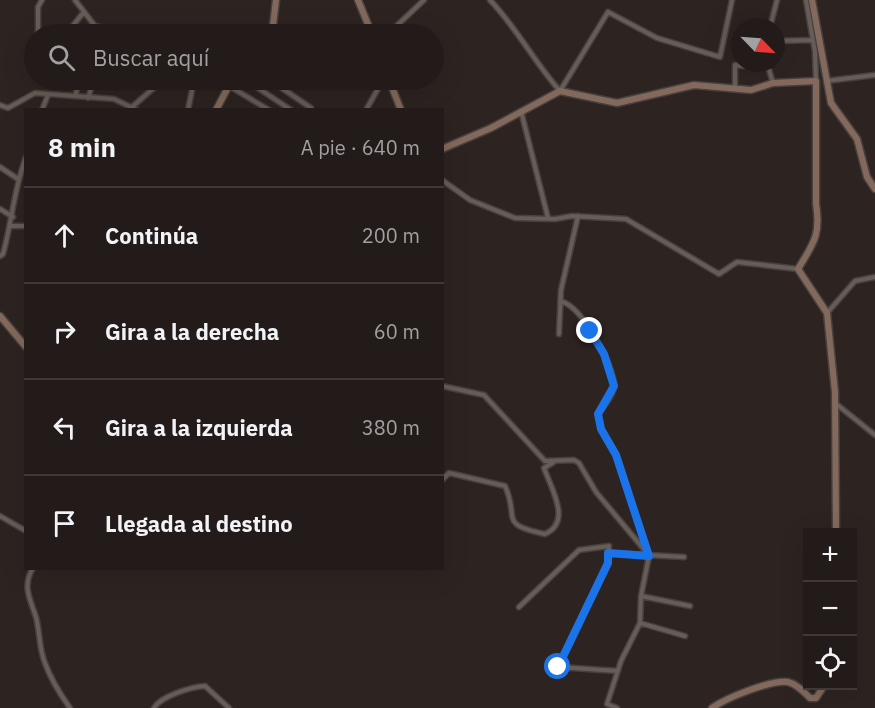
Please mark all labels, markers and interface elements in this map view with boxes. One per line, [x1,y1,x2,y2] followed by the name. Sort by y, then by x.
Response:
[731,18,785,72] north arrow
[24,24,444,90] search box
[45,41,78,74] icon: search
[93,43,209,72] text: Buscar aquí
[48,130,116,164] text: 8 min
[301,134,420,161] text: A pie · 640 m
[48,219,81,252] icon: ahead
[105,221,198,250] text: Continúa
[362,222,420,249] text: 200 m
[48,315,81,348] icon: right
[105,317,279,346] text: Gira a la derecha
[576,317,602,343] route end
[374,318,420,345] text: 60 m
[48,411,81,444] icon: left
[105,413,293,442] text: Gira a la izquierda
[362,414,420,441] text: 380 m
[48,507,81,540] icon: arrive
[105,509,293,538] text: Llegada al destino
[803,528,857,690] map controls
[803,528,857,582] button: +
[803,582,857,636] button: −
[803,636,857,690] button: locate
[544,653,570,679] route start

